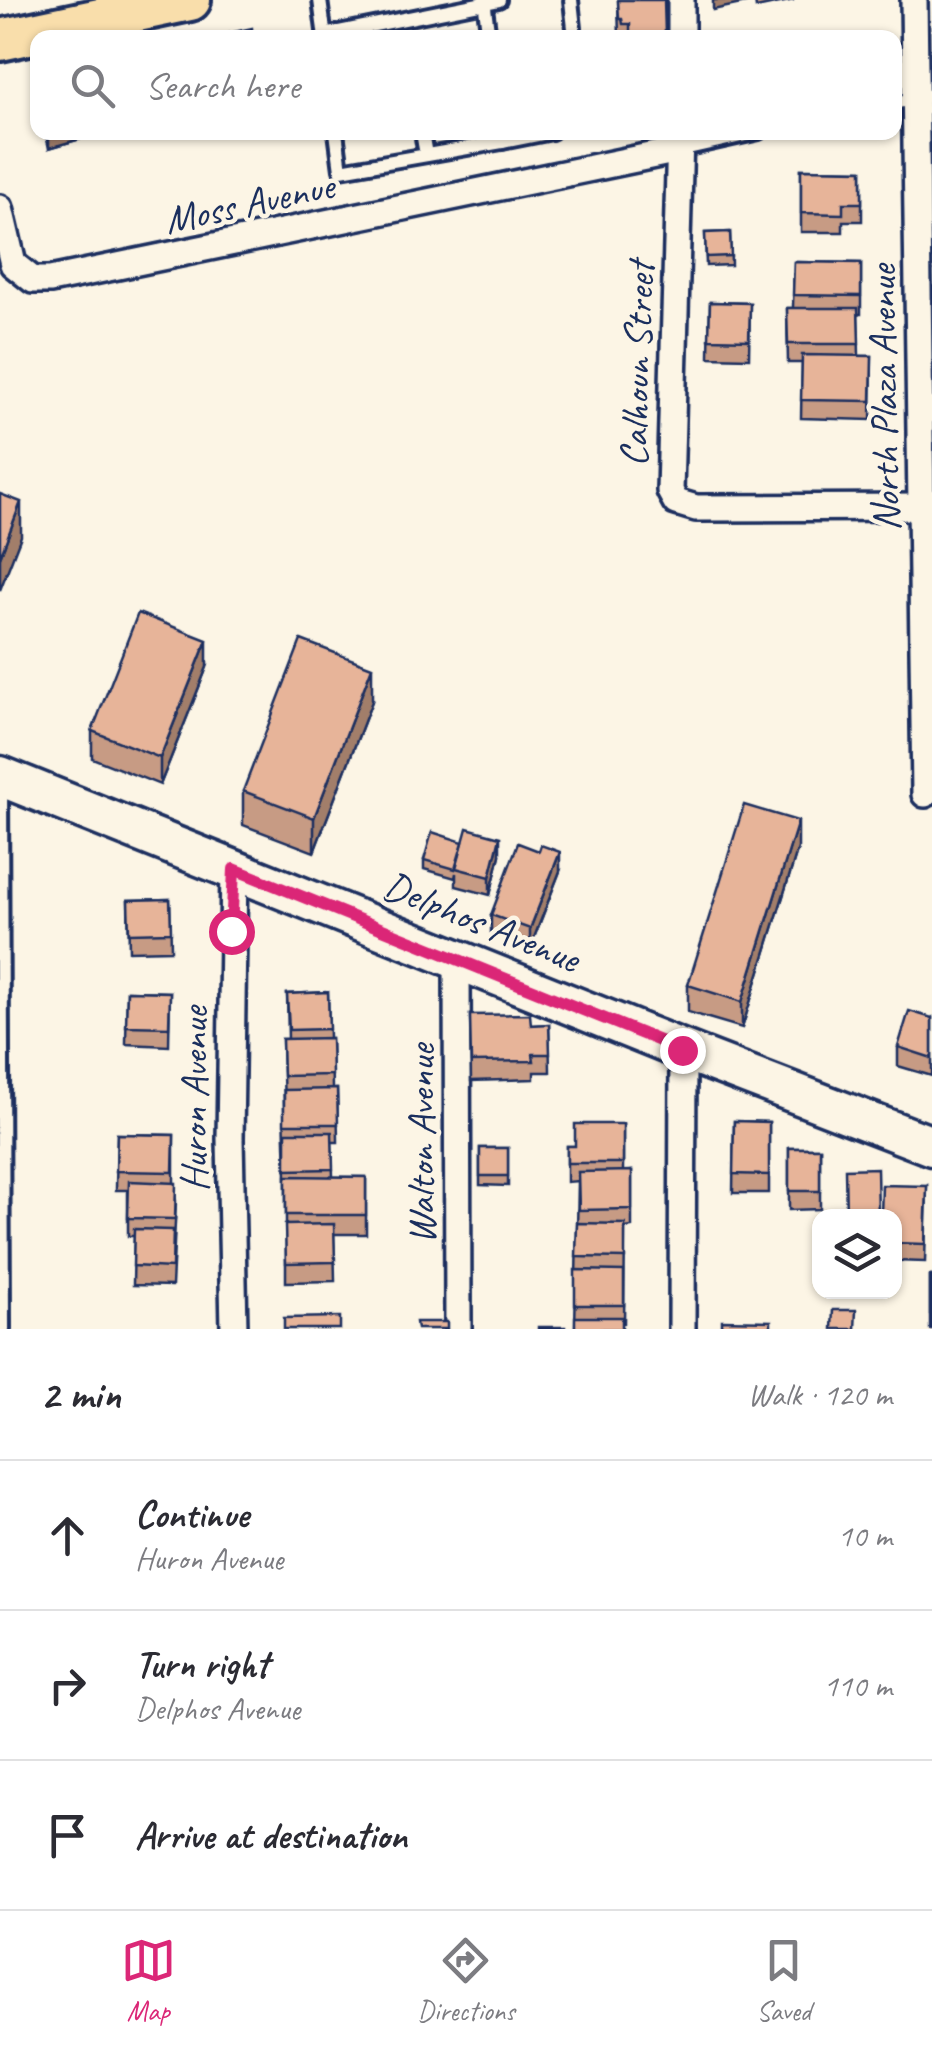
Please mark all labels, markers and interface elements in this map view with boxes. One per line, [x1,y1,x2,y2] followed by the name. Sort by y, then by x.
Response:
[30,30,902,140] search box
[65,58,120,113] icon: search
[145,62,300,109] text: Search here
[160,160,341,245] street label: Moss Avenue
[608,255,666,467] street label: Calhoun Street
[857,261,911,532] street label: North Plaza Avenue
[377,860,590,985] street label: Delphos Avenue
[209,909,255,955] route start
[169,1003,219,1192] street label: Huron Avenue
[660,1028,706,1074] route end
[396,1041,446,1244] street label: Walton Avenue
[812,1209,902,1299] map controls
[812,1209,902,1299] button: layers
[40,1368,120,1421] text: 2 min
[748,1374,892,1415] text: Walk · 120 m
[135,1491,249,1538] text: Continue
[40,1508,95,1563] icon: ahead
[838,1515,892,1556] text: 10 m
[135,1538,283,1579] text: Huron Avenue
[135,1641,269,1688] text: Turn right
[40,1658,95,1713] icon: right
[823,1665,892,1706] text: 110 m
[135,1688,300,1729] text: Delphos Avenue
[40,1808,95,1863] icon: arrive
[135,1812,407,1859] text: Arrive at destination
[121,1933,176,2028] tab: Map
[417,1933,515,2028] tab: Directions
[756,1933,811,2028] tab: Saved

